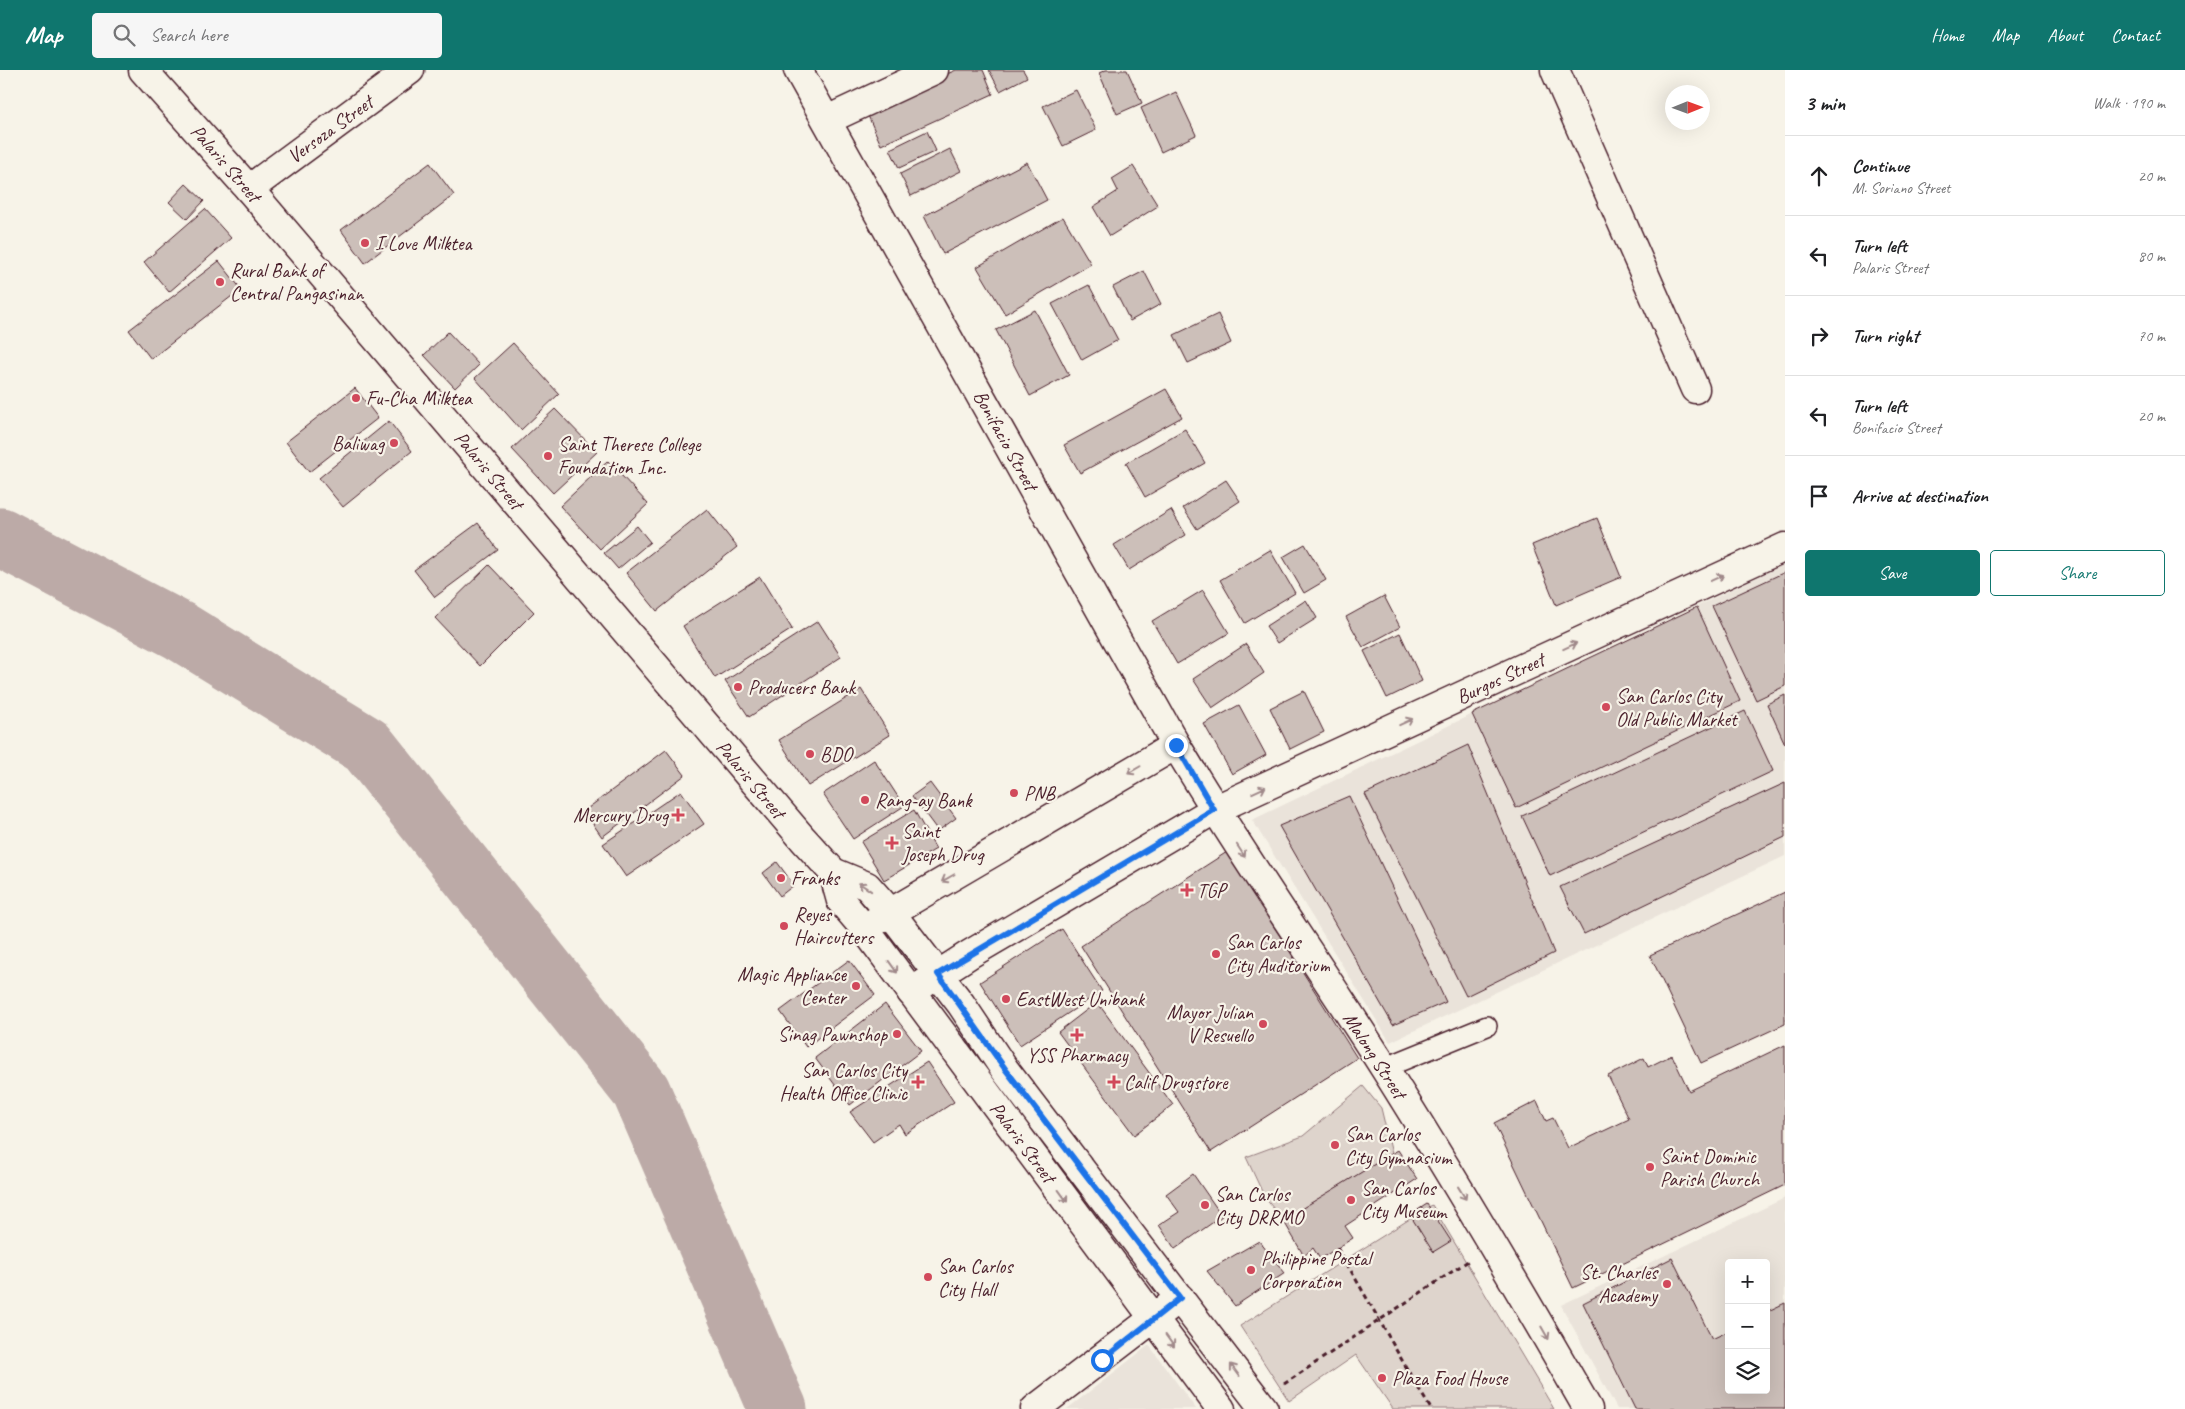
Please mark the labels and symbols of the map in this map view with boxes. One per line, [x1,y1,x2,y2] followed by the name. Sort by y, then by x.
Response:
[1665,85,1710,130] north arrow
[283,88,381,169] street label: Versoza Street
[185,119,268,210] street label: Palaris Street
[375,231,473,256] place label: I Love Milktea
[359,237,371,249] marker: I Love Milktea
[230,258,364,306] place label: Rural Bank of Central Pangasinan
[214,276,226,288] marker: Rural Bank of Central Pangasinan
[366,386,473,411] place label: Fu-Cha Milktea
[968,386,1045,498] street label: Bonifacio Street
[350,392,362,404] marker: Fu-Cha Milktea
[449,426,531,517] street label: Palaris Street
[332,431,386,456] place label: Baliwag
[558,432,702,480] place label: Saint Therese College Foundation Inc.
[388,437,400,449] marker: Baliwag
[542,450,554,462] marker: Saint Therese College Foundation Inc.
[1709,573,1724,582] one-way arrow
[1562,641,1577,651] one-way arrow
[1452,646,1551,710] street label: Burgos Street
[748,675,857,700] place label: Producers Bank
[732,681,744,693] marker: Producers Bank
[1616,684,1739,732] place label: San Carlos City Old Public Market
[1600,701,1612,713] marker: San Carlos City Old Public Market
[1398,716,1413,726] one-way arrow
[1165,734,1188,757] route end
[711,735,793,826] street label: Palaris Street
[820,742,854,767] place label: BDO
[804,748,816,760] marker: BDO
[1127,765,1141,775] one-way arrow
[1024,781,1057,806] place label: PNB
[1251,784,1266,794] one-way arrow
[1008,787,1020,799] marker: PNB
[875,788,973,813] place label: Rang-ay Bank
[859,794,871,806] marker: Rang-ay Bank
[573,803,670,828] place label: Mercury Drug
[672,809,684,821] marker: Mercury Drug
[901,819,985,867] place label: Saint Joseph Drug
[886,837,898,849] marker: Saint Joseph Drug
[1236,844,1246,858] one-way arrow
[791,866,841,891] place label: Franks
[775,872,787,884] marker: Franks
[941,874,955,884] one-way arrow
[1197,878,1228,903] place label: TGP
[858,882,872,892] one-way arrow
[1181,884,1193,896] marker: TGP
[794,902,875,950] place label: Reyes Haircutters
[778,920,790,932] marker: Reyes Haircutters
[1226,930,1331,978] place label: San Carlos City Auditorium
[1210,948,1222,960] marker: San Carlos City Auditorium
[888,960,898,974] one-way arrow
[737,962,848,1010] place label: Magic Appliance Center
[850,980,862,992] marker: Magic Appliance Center
[1016,987,1146,1012] place label: EastWest Unibank
[1000,993,1012,1005] marker: EastWest Unibank
[1167,1000,1254,1048] place label: Mayor Julian V Resuello
[1337,1007,1414,1106] street label: Malong Street
[1257,1018,1269,1030] marker: Mayor Julian V Resuello
[778,1022,888,1047] place label: Sinag Pawnshop
[891,1028,903,1040] marker: Sinag Pawnshop
[1071,1029,1083,1041] marker: YSS Pharmacy
[1027,1043,1129,1068] place label: YSS Pharmacy
[779,1058,909,1106] place label: San Carlos City Health Office Clinic
[1124,1070,1229,1095] place label: Calif Drugstore
[911,1075,925,1089] marker: San Carlos City Health Office Clinic
[1108,1076,1120,1088] marker: Calif Drugstore
[984,1097,1063,1190] street label: Palaris Street
[1345,1122,1453,1170] place label: San Carlos City Gymnasium
[1329,1139,1341,1151] marker: San Carlos City Gymnasium
[1660,1144,1761,1192] place label: Saint Dominic Parish Church
[1644,1161,1656,1173] marker: Saint Dominic Parish Church
[1361,1176,1448,1224] place label: San Carlos City Museum
[1215,1182,1305,1230] place label: San Carlos City DRRMO
[1457,1186,1467,1200] one-way arrow
[1058,1189,1069,1202] one-way arrow
[1345,1194,1357,1206] marker: San Carlos City Museum
[1199,1199,1211,1211] marker: San Carlos City DRRMO
[1261,1246,1374,1294] place label: Philippine Postal Corporation
[938,1254,1014,1302] place label: San Carlos City Hall
[1580,1260,1659,1308] place label: St. Charles Academy
[1245,1264,1257,1276] marker: Philippine Postal Corporation
[922,1271,934,1283] marker: San Carlos City Hall
[1661,1278,1673,1290] marker: St. Charles Academy
[1540,1326,1550,1340] one-way arrow
[1165,1334,1176,1347] one-way arrow
[1091,1349,1114,1372] route start
[1229,1364,1240,1377] one-way arrow
[1392,1366,1509,1391] place label: Plaza Food House
[1376,1372,1388,1384] marker: Plaza Food House

